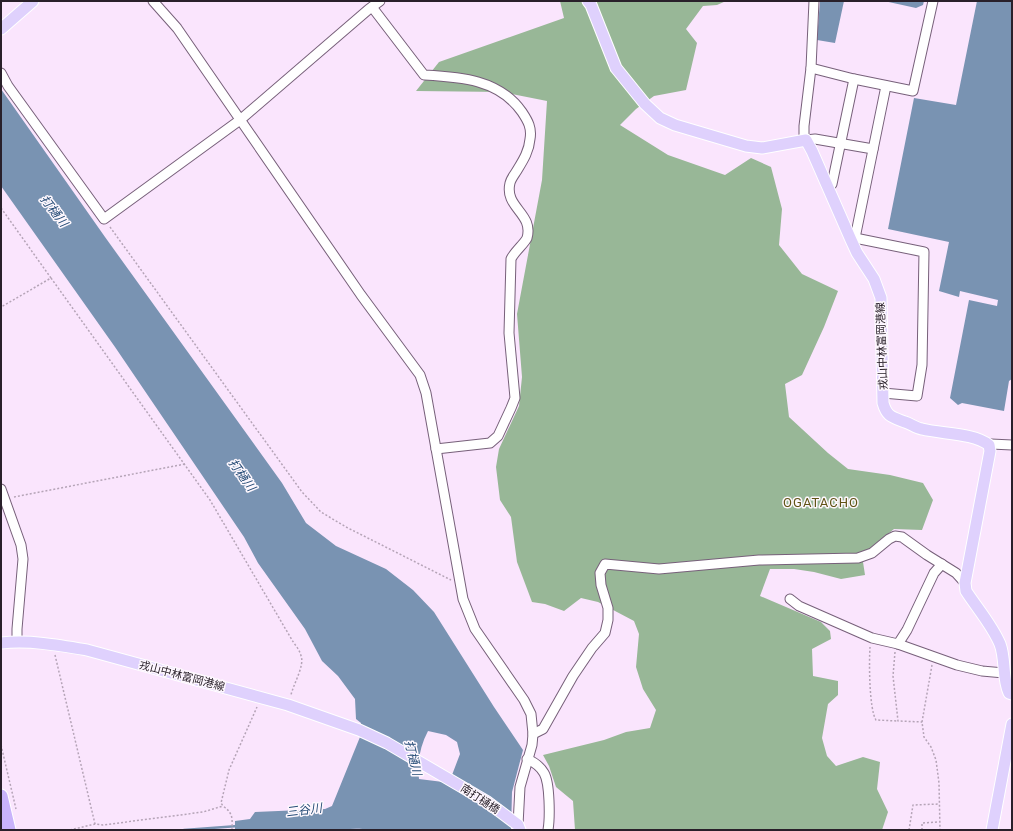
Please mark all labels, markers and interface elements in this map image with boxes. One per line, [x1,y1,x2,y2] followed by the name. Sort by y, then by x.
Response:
[37,193,72,231] water label: 打樋川
[874,302,890,390] street label: 戎山中林富岡港線
[226,456,259,495] water label: 打樋川
[783,495,859,510] district label: OGATACHO
[138,658,226,694] street label: 戎山中林富岡港線
[402,739,425,779] water label: 打樋川
[458,782,502,816] street label: 南打樋橋
[285,801,325,819] water label: 三谷川

